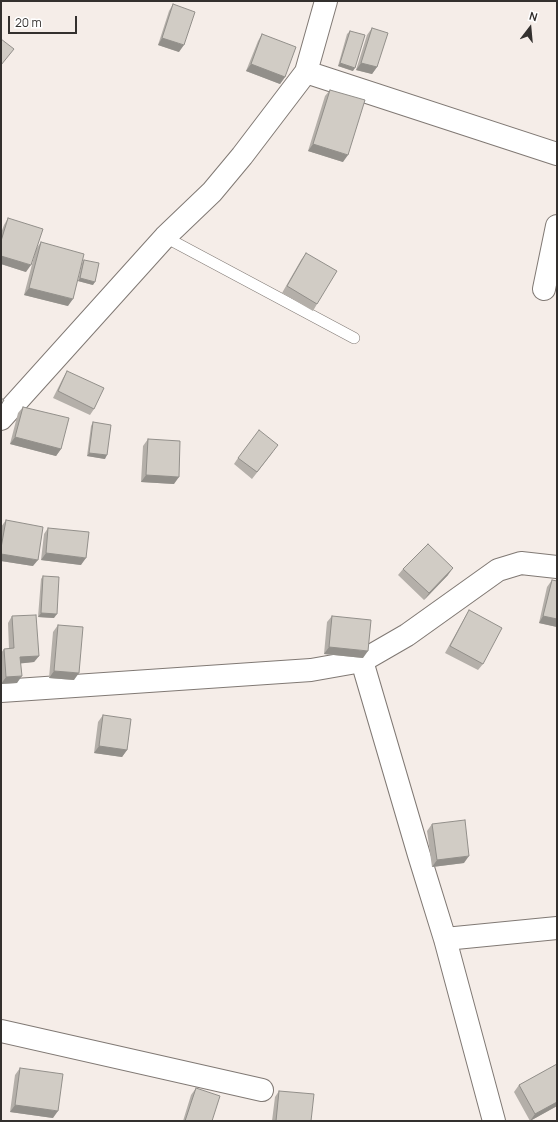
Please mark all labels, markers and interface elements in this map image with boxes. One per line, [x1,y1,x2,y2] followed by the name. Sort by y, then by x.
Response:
[10,8,79,34] scale bar
[510,8,550,48] north arrow
[528,8,539,24] text: N
[15,14,42,31] text: 20 m

